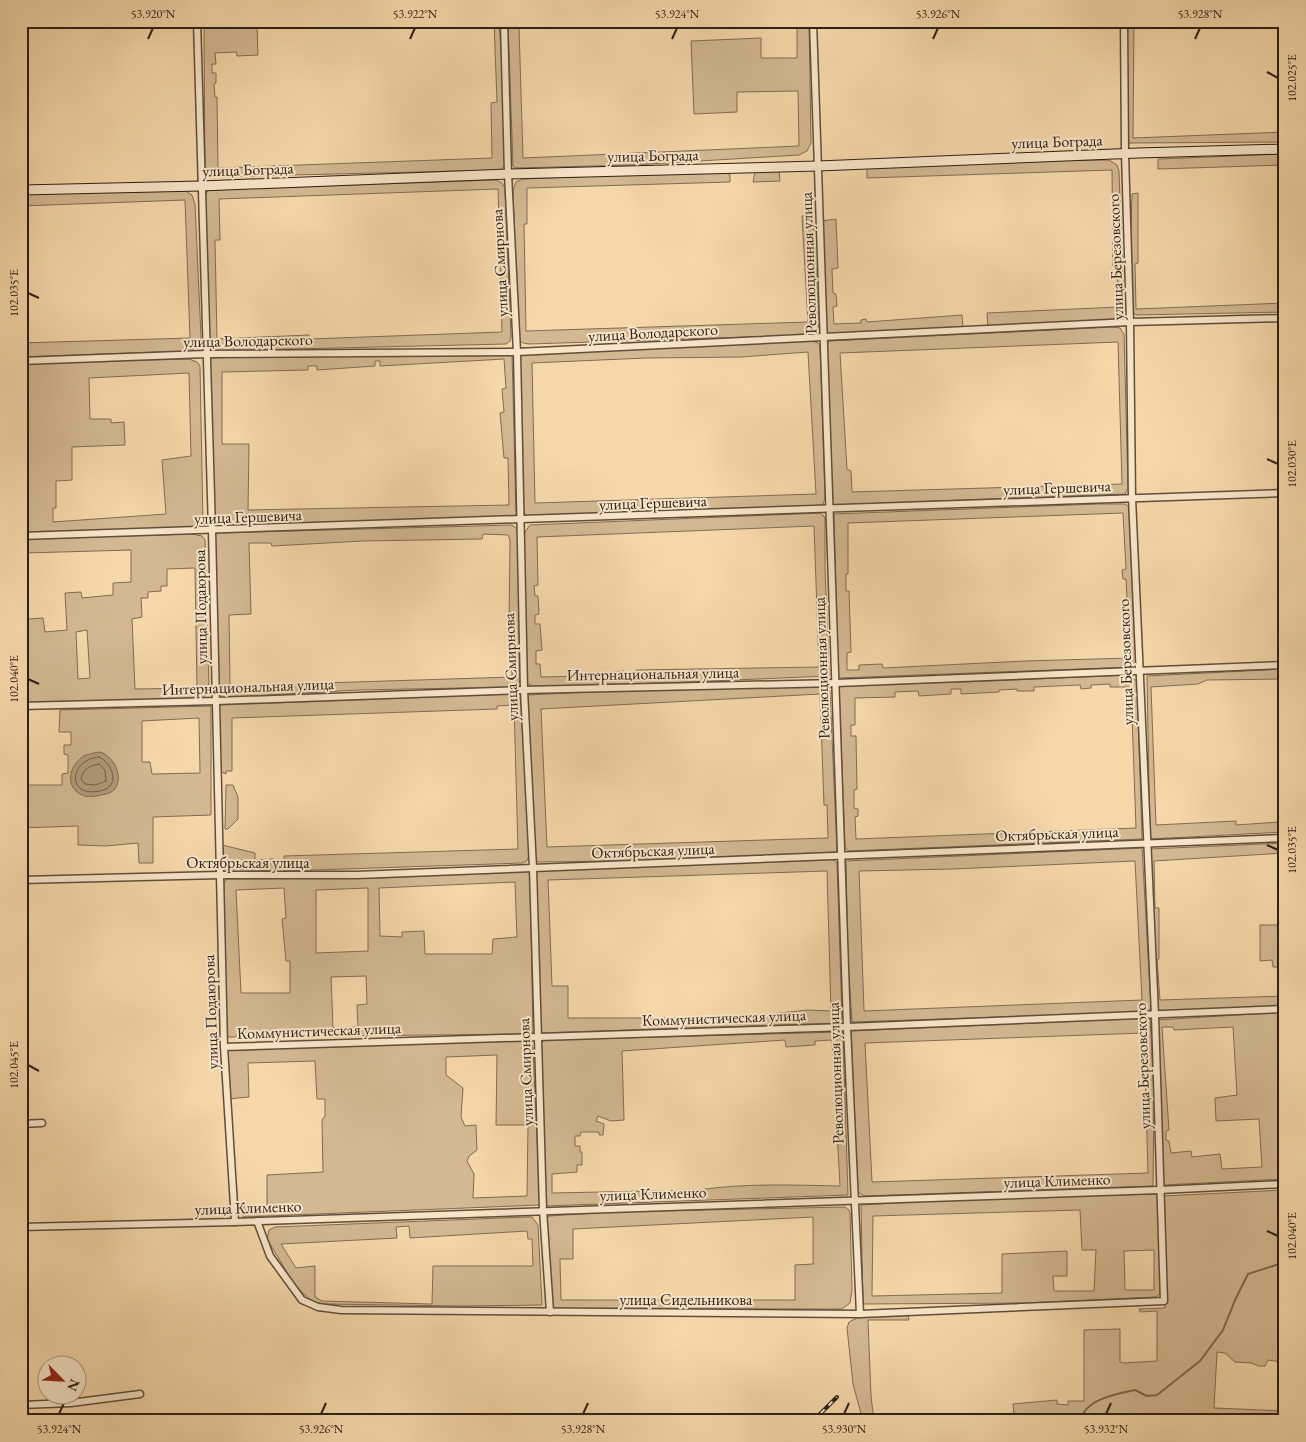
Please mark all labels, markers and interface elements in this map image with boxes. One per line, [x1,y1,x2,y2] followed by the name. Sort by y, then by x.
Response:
[131,6,176,22] text: 53.920°N
[393,6,438,22] text: 53.922°N
[655,6,700,22] text: 53.924°N
[916,6,961,22] text: 53.926°N
[1178,6,1223,22] text: 53.928°N
[1284,54,1300,102] text: 102.025°E
[1011,129,1104,154] street label: улица Бограда
[607,144,700,167] street label: улица Бограда
[202,157,295,182] street label: улица Бограда
[796,191,821,334] street label: Революционная улица
[1103,193,1128,321] street label: улица Березовского
[486,208,513,318] street label: улица Смирнова
[6,269,22,317] text: 102.035°E
[588,319,718,346] street label: улица Володарского
[183,329,313,352] street label: улица Володарского
[1284,440,1300,488] text: 102.030°E
[1003,475,1112,500] street label: улица Гершевича
[599,490,708,515] street label: улица Гершевича
[194,504,303,529] street label: улица Гершевича
[189,549,212,665] street label: улица Подаюрова
[809,596,834,739] street label: Революционная улица
[1113,598,1138,726] street label: улица Березовского
[498,612,523,721] street label: улица Смирнова
[6,655,22,703] text: 102.040°E
[566,661,740,686] street label: Интернациональная улица
[161,673,335,700] street label: Интернациональная улица
[995,821,1120,846] street label: Октябрьская улица
[1284,826,1300,874] text: 102.035°E
[591,838,716,863] street label: Октябрьская улица
[186,852,310,873] street label: Октябрьская улица
[198,954,223,1070] street label: улица Подаюрова
[823,1001,848,1144] street label: Революционная улица
[1130,1002,1155,1130] street label: улица Березовского
[642,1004,807,1031] street label: Коммунистическая улица
[237,1017,402,1044] street label: Коммунистическая улица
[513,1017,538,1126] street label: улица Смирнова
[6,1041,22,1089] text: 102.045°E
[1003,1168,1111,1193] street label: улица Клименко
[599,1181,707,1206] street label: улица Клименко
[194,1195,302,1220] street label: улица Клименко
[1284,1212,1300,1260] text: 102.040°E
[619,1289,753,1310] street label: улица Сидельникова
[38,1354,88,1404] north arrow
[63,1376,84,1395] text: N
[37,1421,82,1437] text: 53.924°N
[299,1421,344,1437] text: 53.926°N
[561,1421,606,1437] text: 53.928°N
[822,1421,867,1437] text: 53.930°N
[1084,1421,1129,1437] text: 53.932°N

